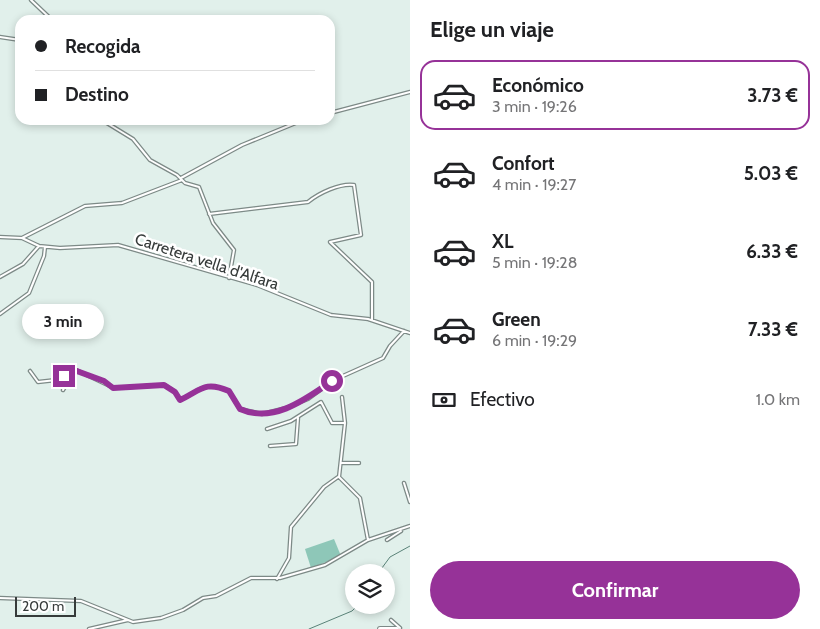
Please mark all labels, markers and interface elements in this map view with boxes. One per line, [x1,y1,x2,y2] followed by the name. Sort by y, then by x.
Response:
[430,16,554,43] text: Elige un viaje
[65,35,141,58] text: Recogida
[432,73,477,118] icon: car
[492,74,584,97] text: Económico
[65,83,129,106] text: Destino
[747,84,798,107] text: 3.73 €
[492,97,577,116] text: 3 min · 19:26
[432,151,477,196] icon: car
[492,152,555,175] text: Confort
[744,162,798,185] text: 5.03 €
[492,175,576,194] text: 4 min · 19:27
[133,229,281,294] street label: Carretera vella d'Alfara
[432,229,477,274] icon: car
[492,230,513,253] text: XL
[746,240,798,263] text: 6.33 €
[492,253,577,272] text: 5 min · 19:28
[23,304,105,338] callout: 3 min
[432,307,477,352] icon: car
[492,308,541,331] text: Green
[44,312,82,331] text: 3 min
[748,318,798,341] text: 7.33 €
[492,331,577,350] text: 6 min · 19:29
[53,365,75,387] route end
[321,370,343,392] route start
[430,386,458,414] icon: cash
[470,388,535,411] text: Efectivo
[756,390,800,409] text: 1.0 km
[430,561,800,619] button: Confirmar
[345,564,395,614] map controls
[345,564,395,614] button: layers
[15,594,76,617] scale bar
[22,597,64,615] text: 200 m

